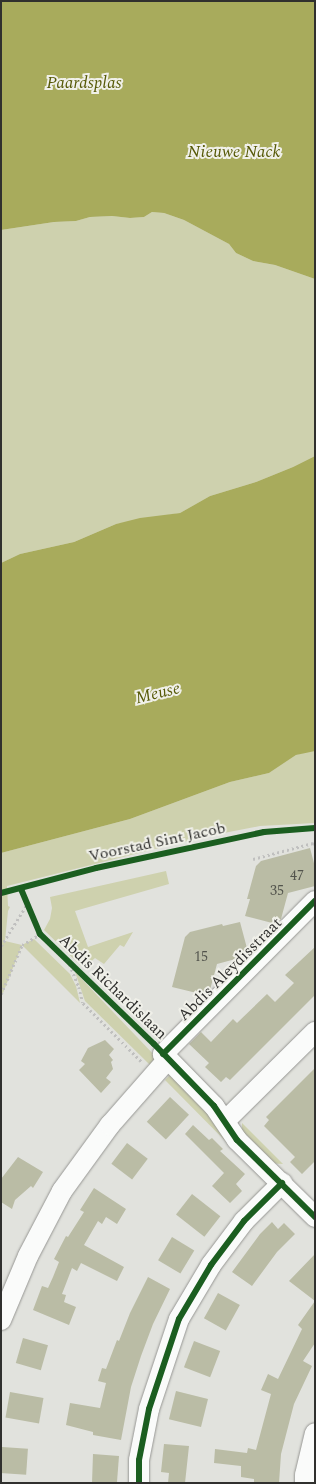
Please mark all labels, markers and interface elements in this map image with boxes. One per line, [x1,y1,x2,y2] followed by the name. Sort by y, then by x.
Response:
[46,74,122,94] water label: Paardsplas
[188,143,280,163] water label: Nieuwe Nack
[134,679,182,709] water label: Meuse
[87,818,227,866] street label: Voorstad Sint Jacob
[290,868,304,884] house number: 47
[270,883,284,899] house number: 35
[174,913,286,1025] street label: Abdis Aleydisstraat
[55,931,171,1043] street label: Abdis Richardislaan
[194,949,208,965] house number: 15

